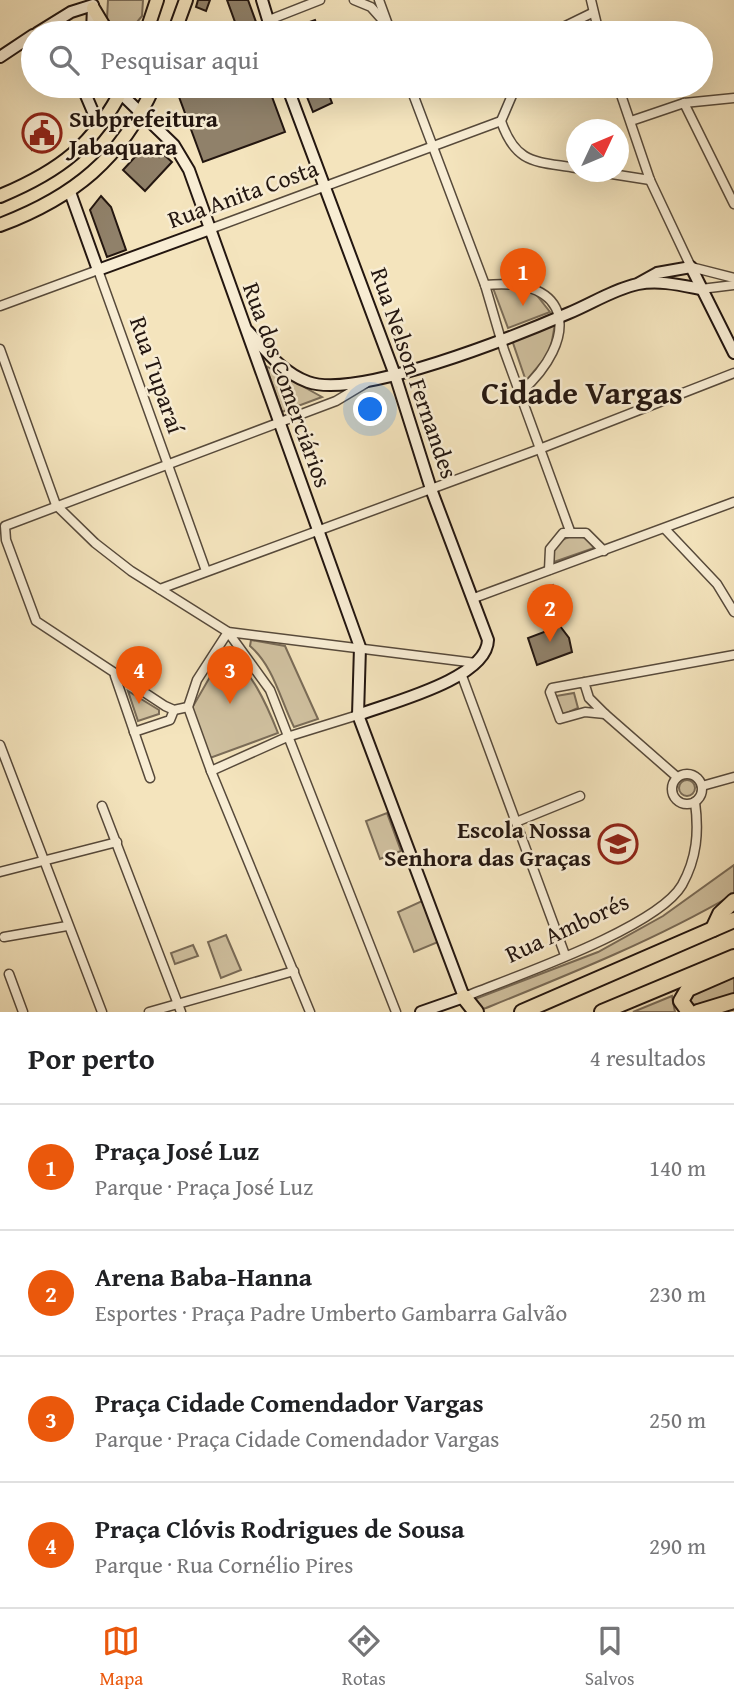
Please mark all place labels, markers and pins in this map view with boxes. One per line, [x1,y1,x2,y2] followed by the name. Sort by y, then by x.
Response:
[65,101,219,164] place label: Subprefeitura Jabaquara
[21,112,63,154] public building icon: Subprefeitura Jabaquara
[500,248,546,306] pin: 1
[527,584,573,642] pin: 2
[116,646,162,704] pin: 4
[207,646,253,704] pin: 3
[384,812,592,875] place label: Escola Nossa Senhora das Graças
[597,823,639,865] school or university icon: Escola Nossa Senhora das Graças

